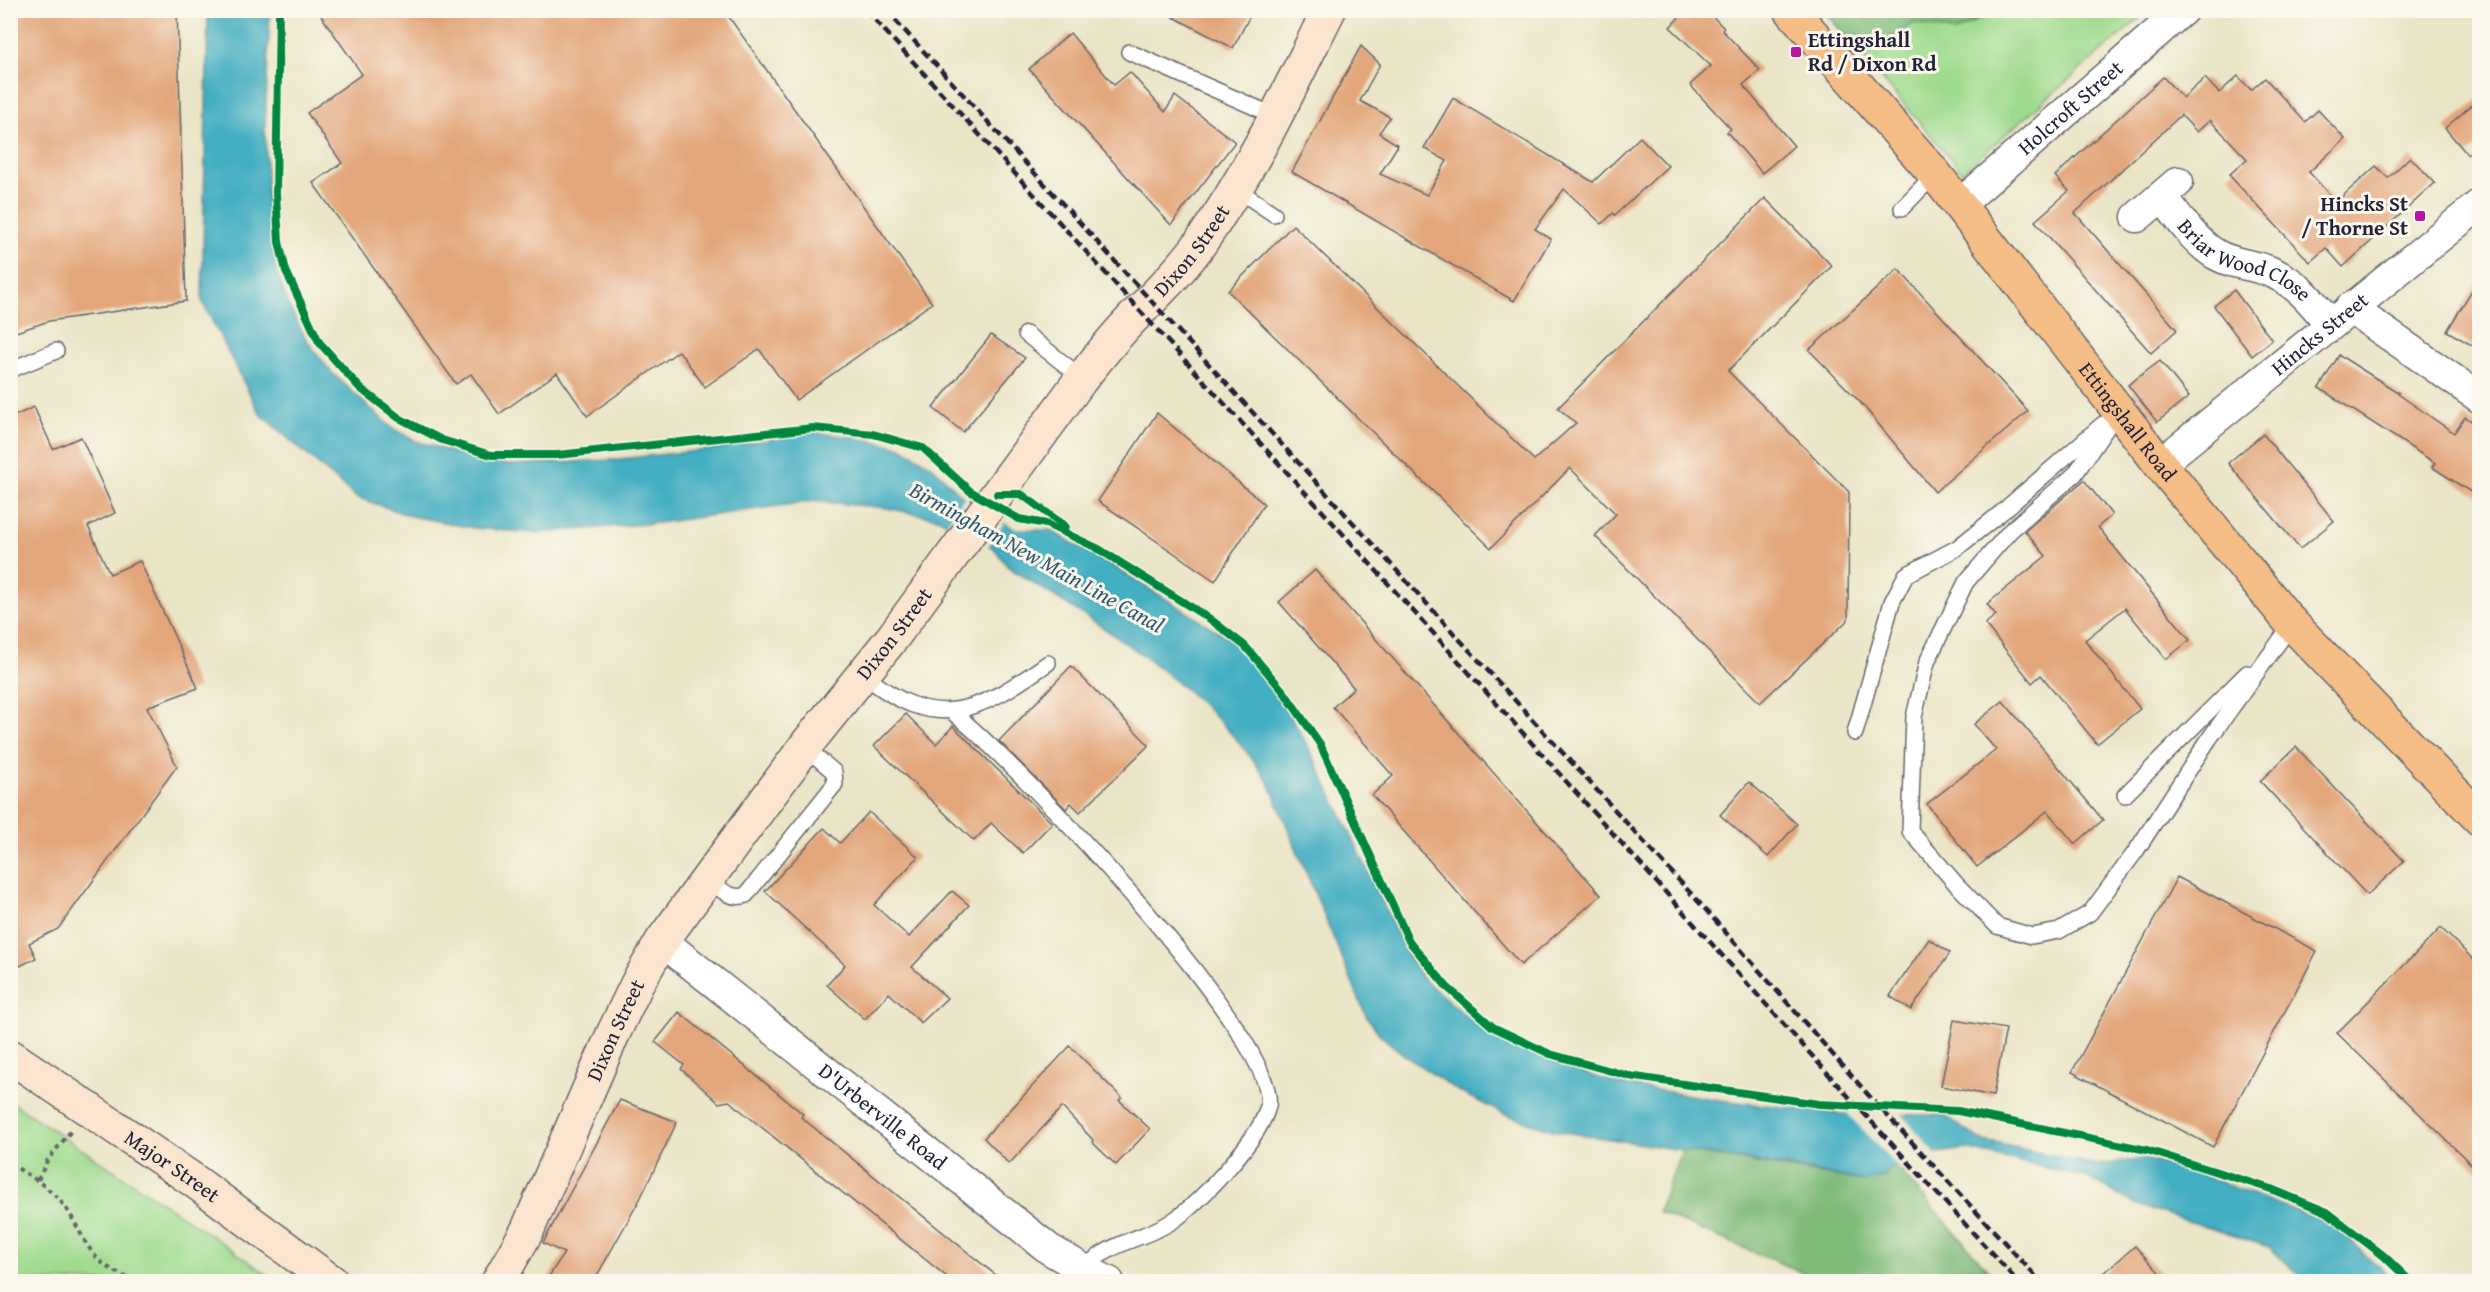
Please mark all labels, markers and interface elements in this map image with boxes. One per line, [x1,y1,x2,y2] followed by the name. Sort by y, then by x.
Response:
[1808,24,1936,79] place label: Ettingshall Rd / Dixon Rd
[1789,45,1803,59] marker: Ettingshall Rd / Dixon Rd
[2011,52,2130,162] street label: Holcroft Street
[2301,188,2408,243] place label: Hincks St / Thorne St
[1146,198,1238,303] street label: Dixon Street
[2413,209,2427,223] marker: Hincks St / Thorne St
[2170,212,2319,309] street label: Briar Wood Close
[2264,284,2375,383] street label: Hincks Street
[2071,355,2185,489] street label: Ettingshall Road
[903,473,1170,640] water label: Birmingham New Main Line Canal
[848,580,940,686] street label: Dixon Street
[578,973,652,1086] street label: Dixon Street
[812,1055,955,1178] street label: D'Urberville Road
[118,1122,227,1210] street label: Major Street

